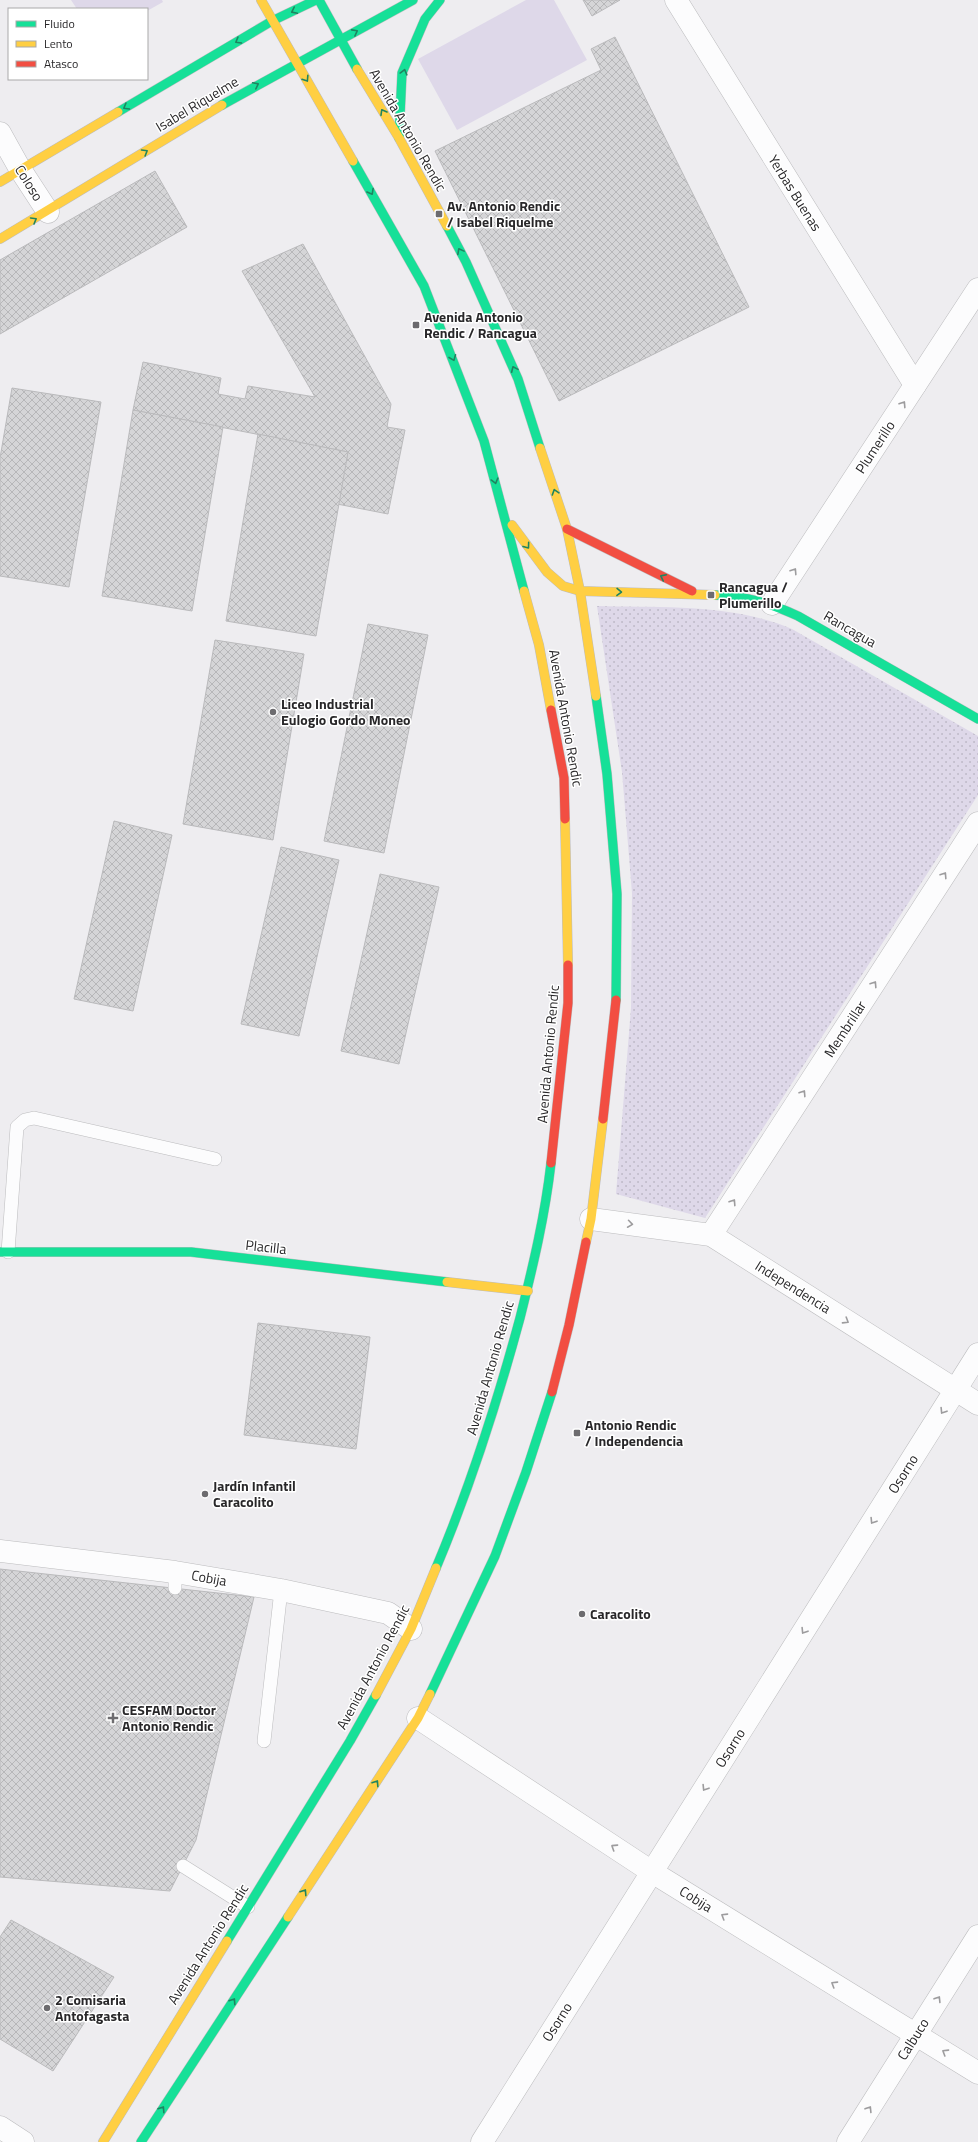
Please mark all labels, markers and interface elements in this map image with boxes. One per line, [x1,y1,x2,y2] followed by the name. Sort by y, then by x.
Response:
[291,6,298,14] one-way arrow
[8,8,148,80] legend
[44,14,75,33] text: Fluido
[351,29,358,36] one-way arrow
[44,34,73,53] text: Lento
[235,36,242,43] one-way arrow
[44,54,78,73] text: Atasco
[365,64,452,195] street label: Avenida Antonio Rendic
[399,68,407,75] one-way arrow
[151,71,242,137] street label: Isabel Riquelme
[302,75,309,82] one-way arrow
[252,82,259,90] one-way arrow
[123,102,130,109] one-way arrow
[381,109,388,116] one-way arrow
[141,150,148,157] one-way arrow
[764,150,827,235] street label: Yerbas Buenas
[10,160,49,205] street label: Coloso
[366,188,373,195] one-way arrow
[447,195,560,232] place label: Av. Antonio Rendic / Isabel Riquelme
[434,209,444,219] marker: Av. Antonio Rendic / Isabel Riquelme
[30,217,37,224] one-way arrow
[457,247,464,255] one-way arrow
[424,306,537,343] place label: Avenida Antonio Rendic / Rancagua
[411,320,421,330] marker: Avenida Antonio Rendic / Rancagua
[448,355,456,362] one-way arrow
[511,365,519,373] one-way arrow
[898,401,906,408] one-way arrow
[850,416,900,477] street label: Plumerillo
[490,477,499,484] one-way arrow
[551,489,560,496] one-way arrow
[522,541,529,548] one-way arrow
[789,569,796,576] one-way arrow
[660,574,668,582] one-way arrow
[719,576,788,613] place label: Rancagua / Plumerillo
[616,588,622,596] one-way arrow
[706,590,716,600] marker: Rancagua / Plumerillo
[820,605,881,652] street label: Rancagua
[544,648,589,788] street label: Avenida Antonio Rendic
[281,693,410,730] place label: Liceo Industrial Eulogio Gordo Moneo
[268,707,278,717] marker: Liceo Industrial Eulogio Gordo Moneo
[940,872,947,879] one-way arrow
[869,981,877,988] one-way arrow
[531,984,564,1124] street label: Avenida Antonio Rendic
[818,996,871,1061] street label: Membrillar
[798,1090,806,1097] one-way arrow
[728,1199,735,1206] one-way arrow
[627,1219,633,1228] one-way arrow
[244,1234,288,1259] street label: Placilla
[751,1255,835,1318] street label: Independencia
[460,1298,519,1437] street label: Avenida Antonio Rendic
[842,1316,849,1324] one-way arrow
[940,1407,947,1414] one-way arrow
[585,1414,683,1451] place label: Antonio Rendic / Independencia
[572,1428,582,1438] marker: Antonio Rendic / Independencia
[882,1450,923,1497] street label: Osorno
[213,1475,296,1512] place label: Jardín Infantil Caracolito
[200,1489,210,1499] marker: Jardín Infantil Caracolito
[870,1517,878,1524] one-way arrow
[190,1564,228,1591] street label: Cobija
[331,1601,414,1733] street label: Avenida Antonio Rendic
[590,1603,651,1624] place label: Caracolito
[577,1609,587,1619] marker: Caracolito
[801,1627,809,1634] one-way arrow
[122,1699,216,1736] place label: CESFAM Doctor Antonio Rendic
[107,1712,119,1724] marker: CESFAM Doctor Antonio Rendic
[709,1724,750,1771] street label: Osorno
[371,1780,378,1787] one-way arrow
[702,1784,710,1791] one-way arrow
[611,1844,618,1851] one-way arrow
[162,1879,253,2008] street label: Avenida Antonio Rendic
[676,1880,717,1917] street label: Cobija
[299,1889,307,1896] one-way arrow
[721,1914,728,1921] one-way arrow
[831,1981,838,1989] one-way arrow
[55,1989,129,2026] place label: 2 Comisaria Antofagasta
[934,1996,941,2003] one-way arrow
[228,1998,235,2005] one-way arrow
[536,1998,577,2045] street label: Osorno
[42,2003,52,2013] marker: 2 Comisaria Antofagasta
[891,2014,934,2064] street label: Calbuco
[942,2050,949,2057] one-way arrow
[864,2106,872,2113] one-way arrow
[157,2107,164,2114] one-way arrow

